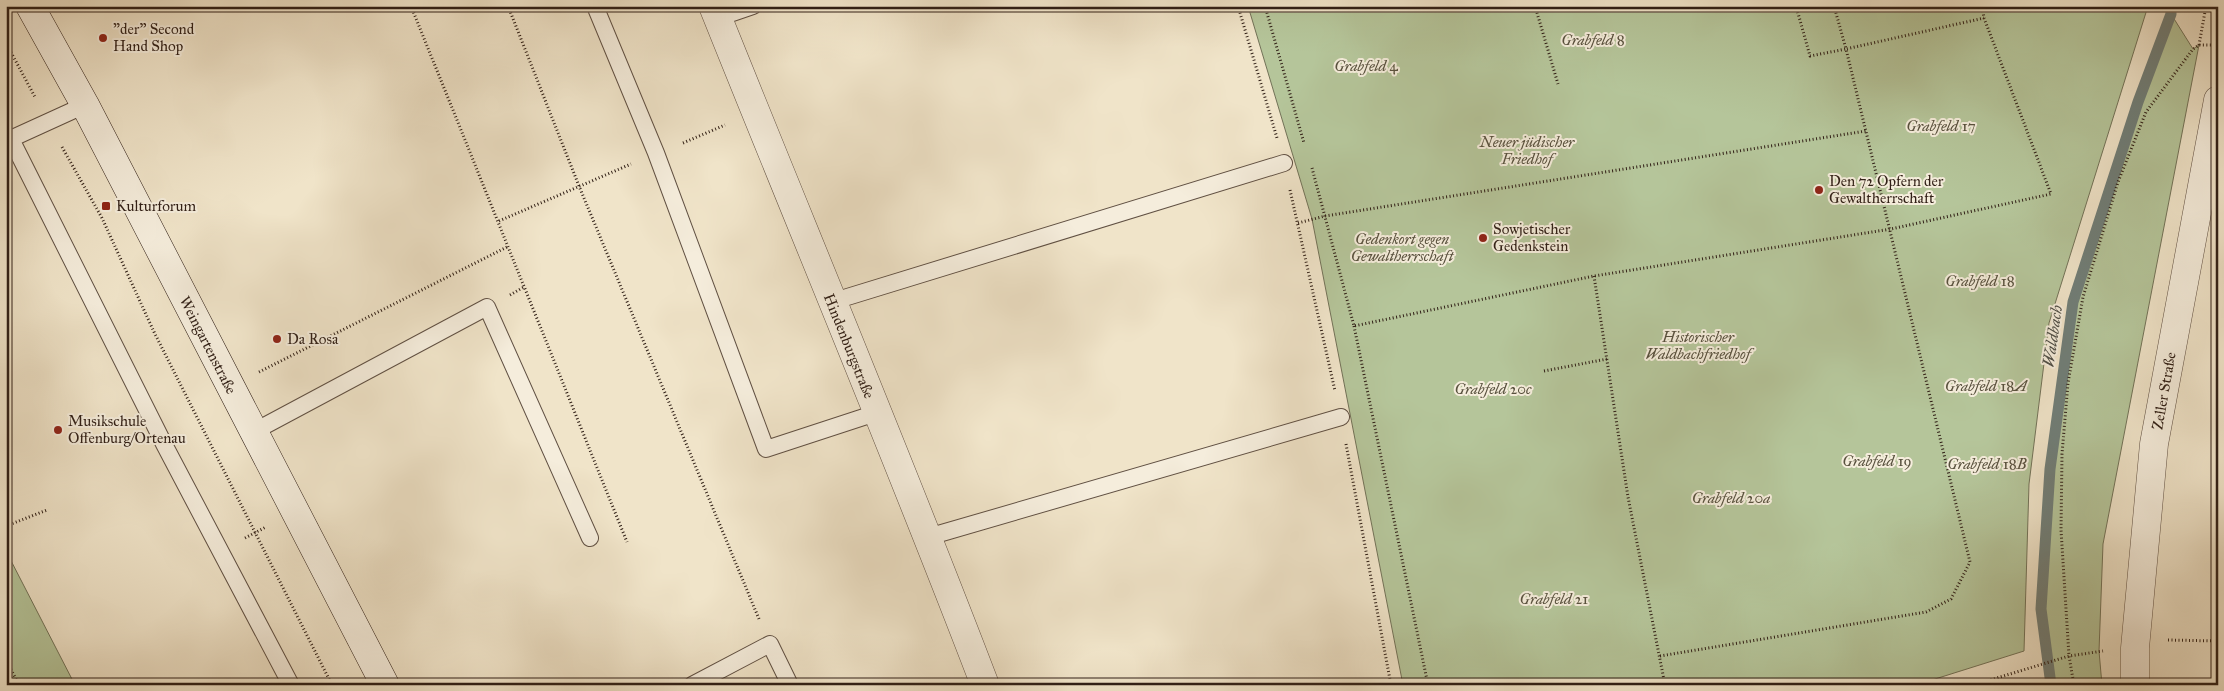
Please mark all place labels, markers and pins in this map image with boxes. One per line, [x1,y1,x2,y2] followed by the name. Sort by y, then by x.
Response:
[113,20,195,55] place label: "der" Second Hand Shop
[97,32,109,44] marker: "der" Second Hand Shop
[1829,172,1944,207] place label: Den 72 Opfern der Gewaltherrschaft
[1813,184,1825,196] marker: Den 72 Opfern der Gewaltherrschaft
[116,197,197,215] place label: Kulturforum
[100,200,112,212] marker: Kulturforum
[1493,220,1571,255] place label: Sowjetischer Gedenkstein
[1477,232,1489,244] marker: Sowjetischer Gedenkstein
[287,330,339,348] place label: Da Rosa
[271,333,283,345] marker: Da Rosa
[68,412,186,447] place label: Musikschule Offenburg/Ortenau
[52,424,64,436] marker: Musikschule Offenburg/Ortenau

